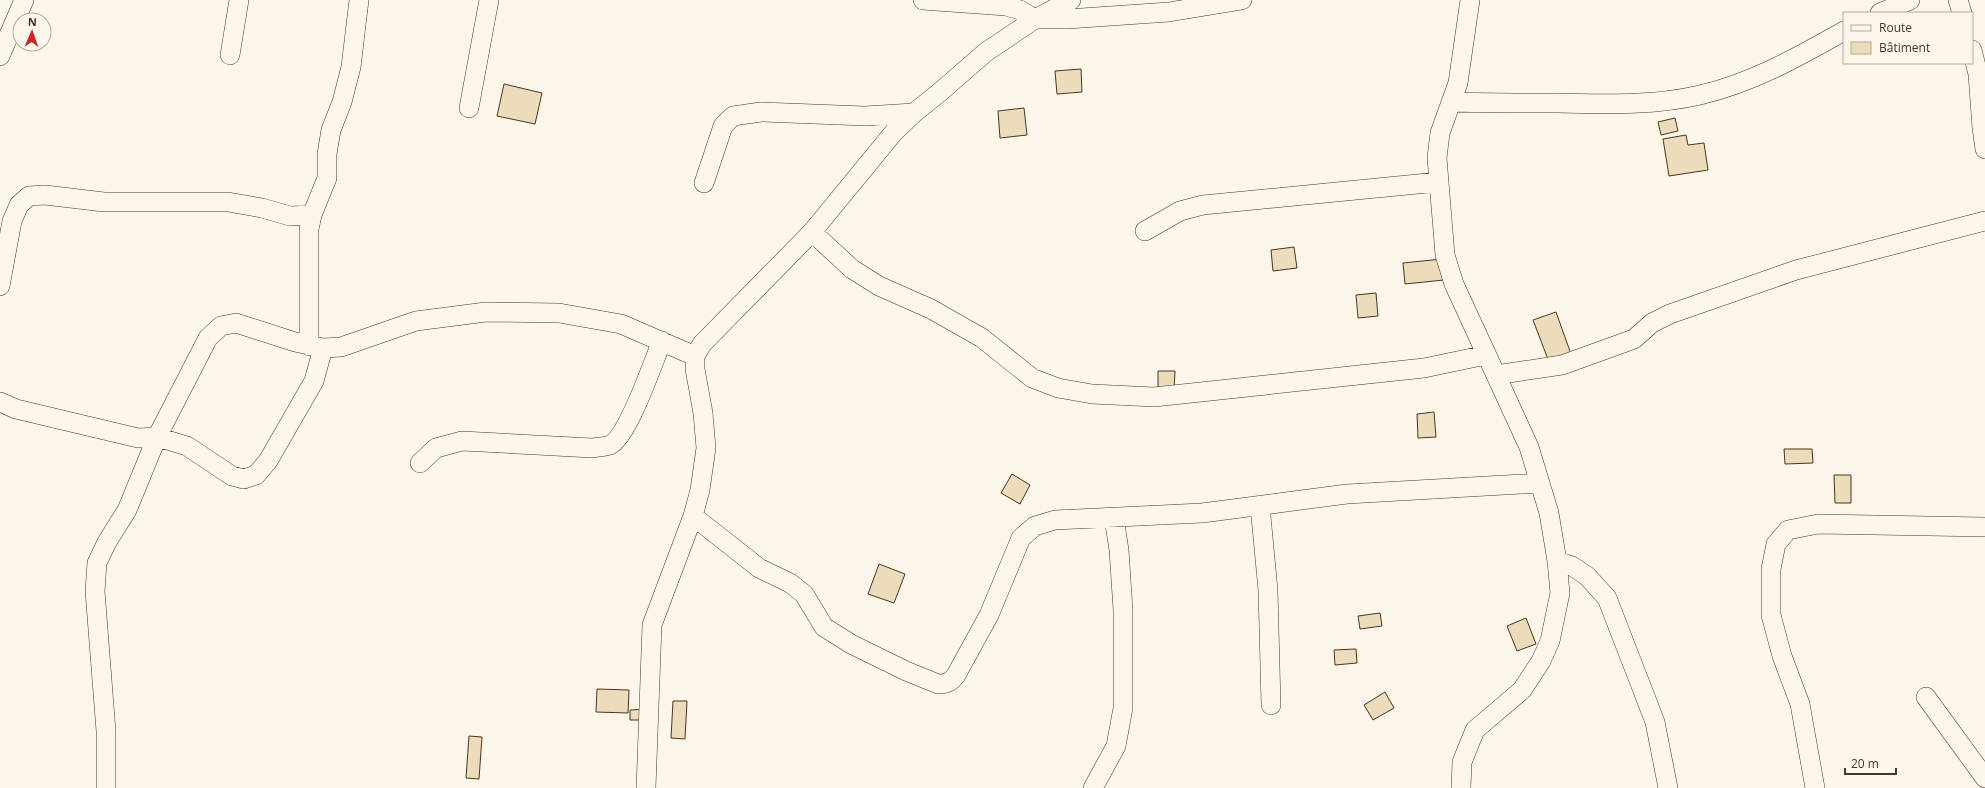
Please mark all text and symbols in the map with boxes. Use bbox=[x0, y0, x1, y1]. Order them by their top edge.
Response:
north arrow bbox=[12, 12, 52, 52]
legend bbox=[1843, 12, 1973, 64]
text: N bbox=[28, 14, 37, 29]
text: Route bbox=[1879, 19, 1912, 36]
text: Bâtiment bbox=[1879, 39, 1930, 56]
scale bar bbox=[1845, 750, 1896, 776]
text: 20 m bbox=[1851, 755, 1879, 772]

